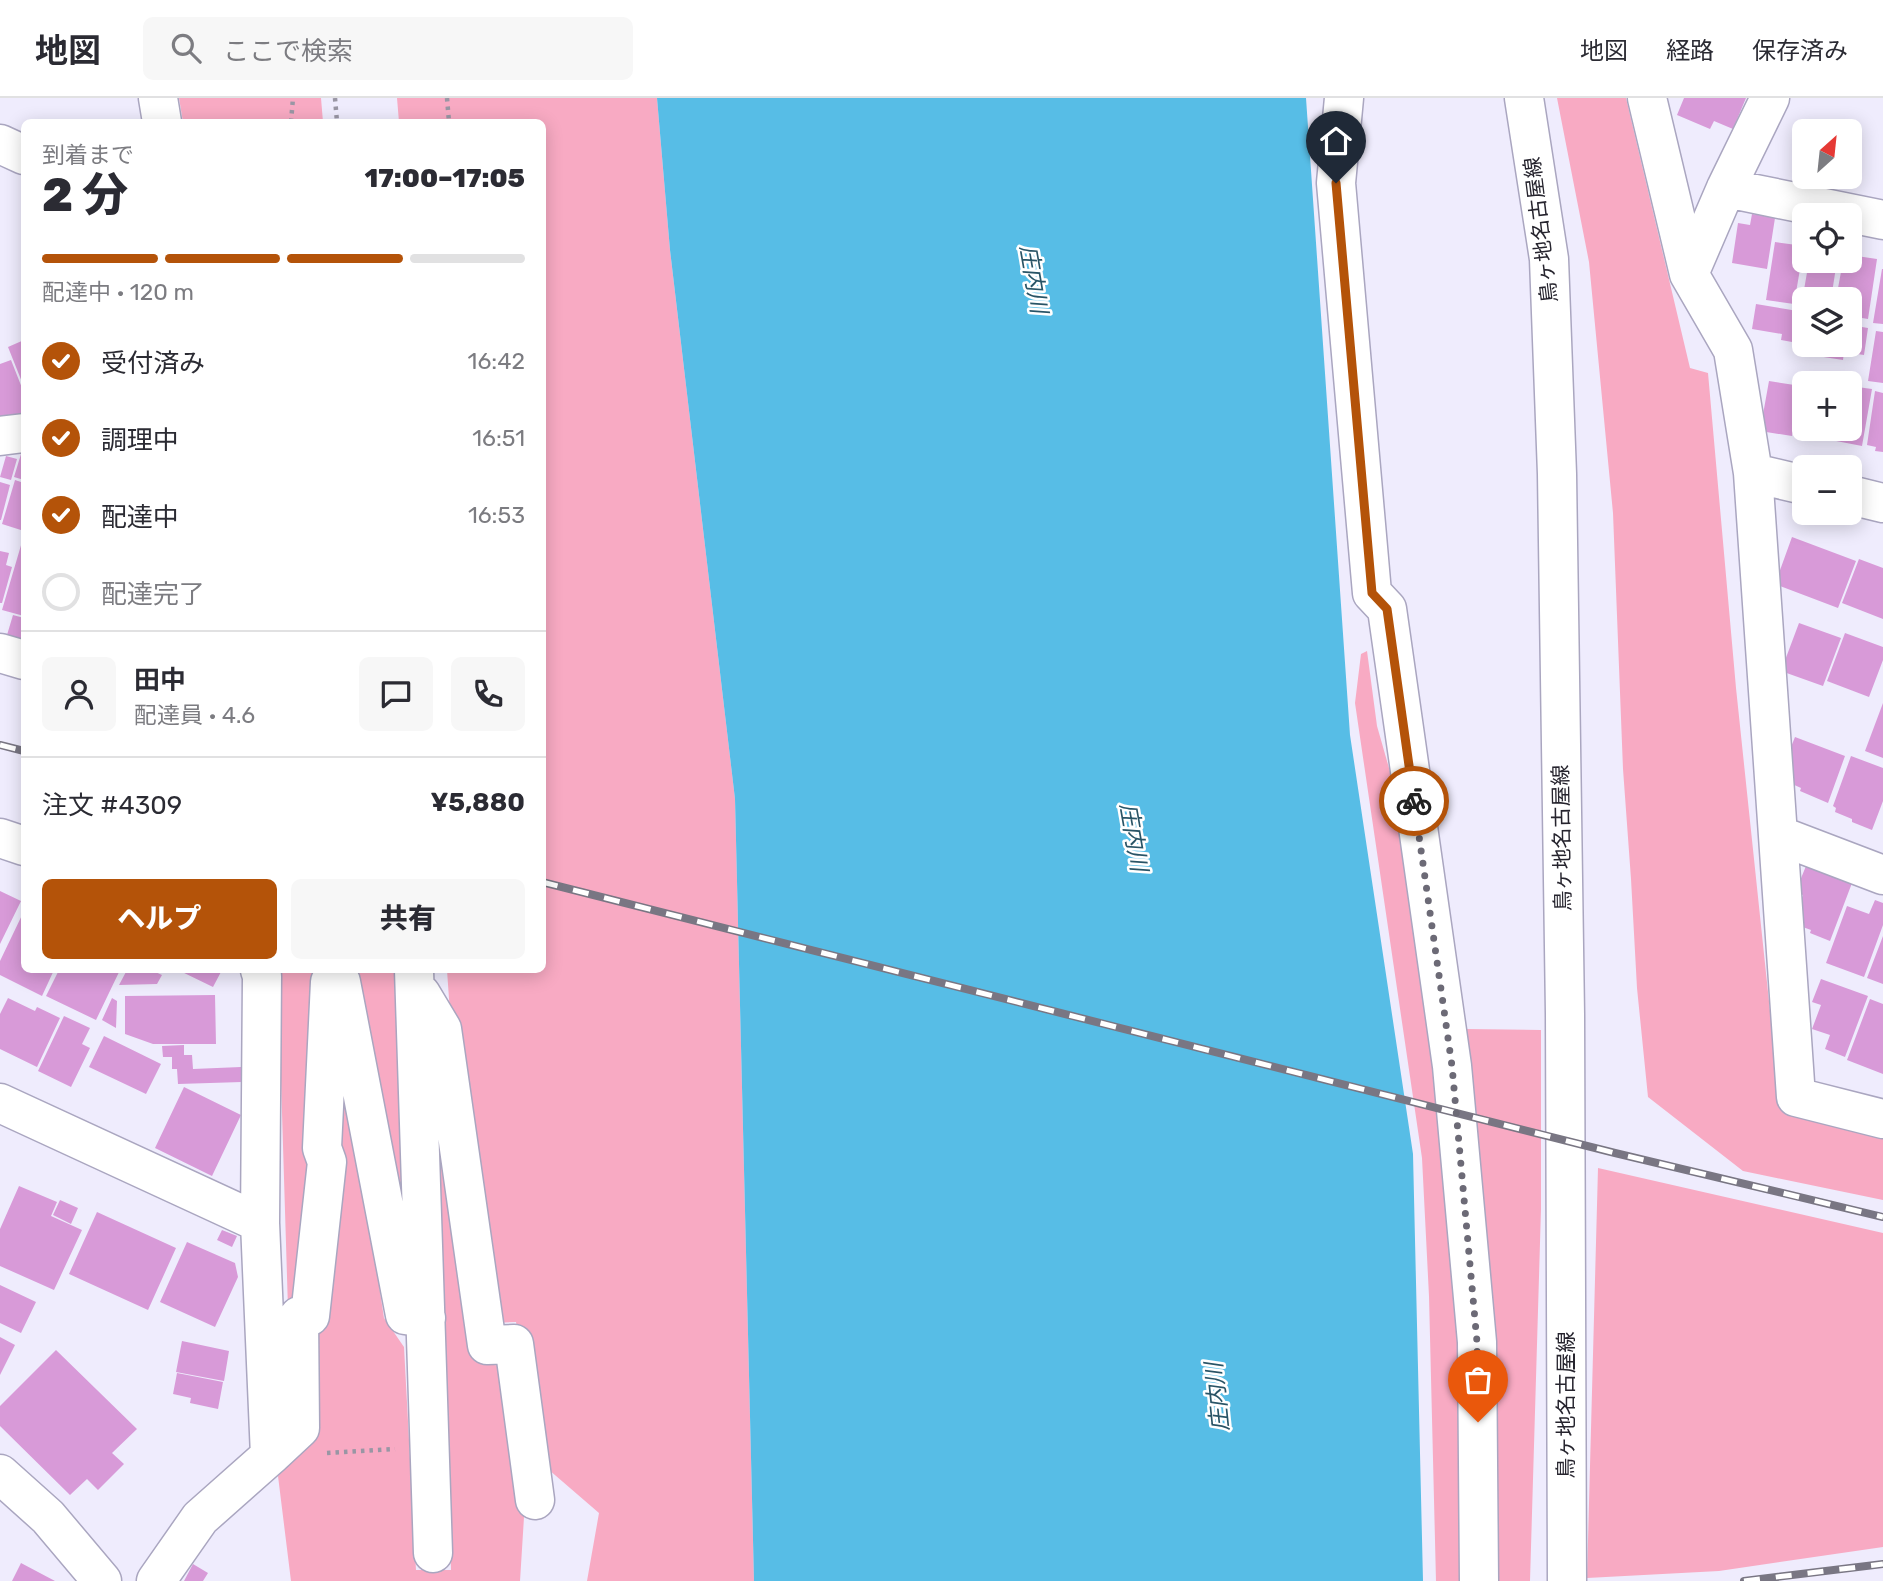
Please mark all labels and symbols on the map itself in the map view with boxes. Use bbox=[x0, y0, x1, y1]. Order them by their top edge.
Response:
pin bbox=[1306, 111, 1366, 183]
north arrow bbox=[1792, 119, 1862, 189]
street label: 鳥ヶ地名古屋線 bbox=[1519, 156, 1562, 305]
water label: 庄内川 bbox=[1014, 243, 1054, 318]
street label: 鳥ヶ地名古屋線 bbox=[1548, 764, 1575, 912]
courier bbox=[1379, 766, 1449, 836]
water label: 庄内川 bbox=[1114, 801, 1154, 876]
street label: 鳥ヶ地名古屋線 bbox=[1553, 1332, 1578, 1479]
pin bbox=[1448, 1350, 1508, 1422]
water label: 庄内川 bbox=[1199, 1358, 1235, 1433]

